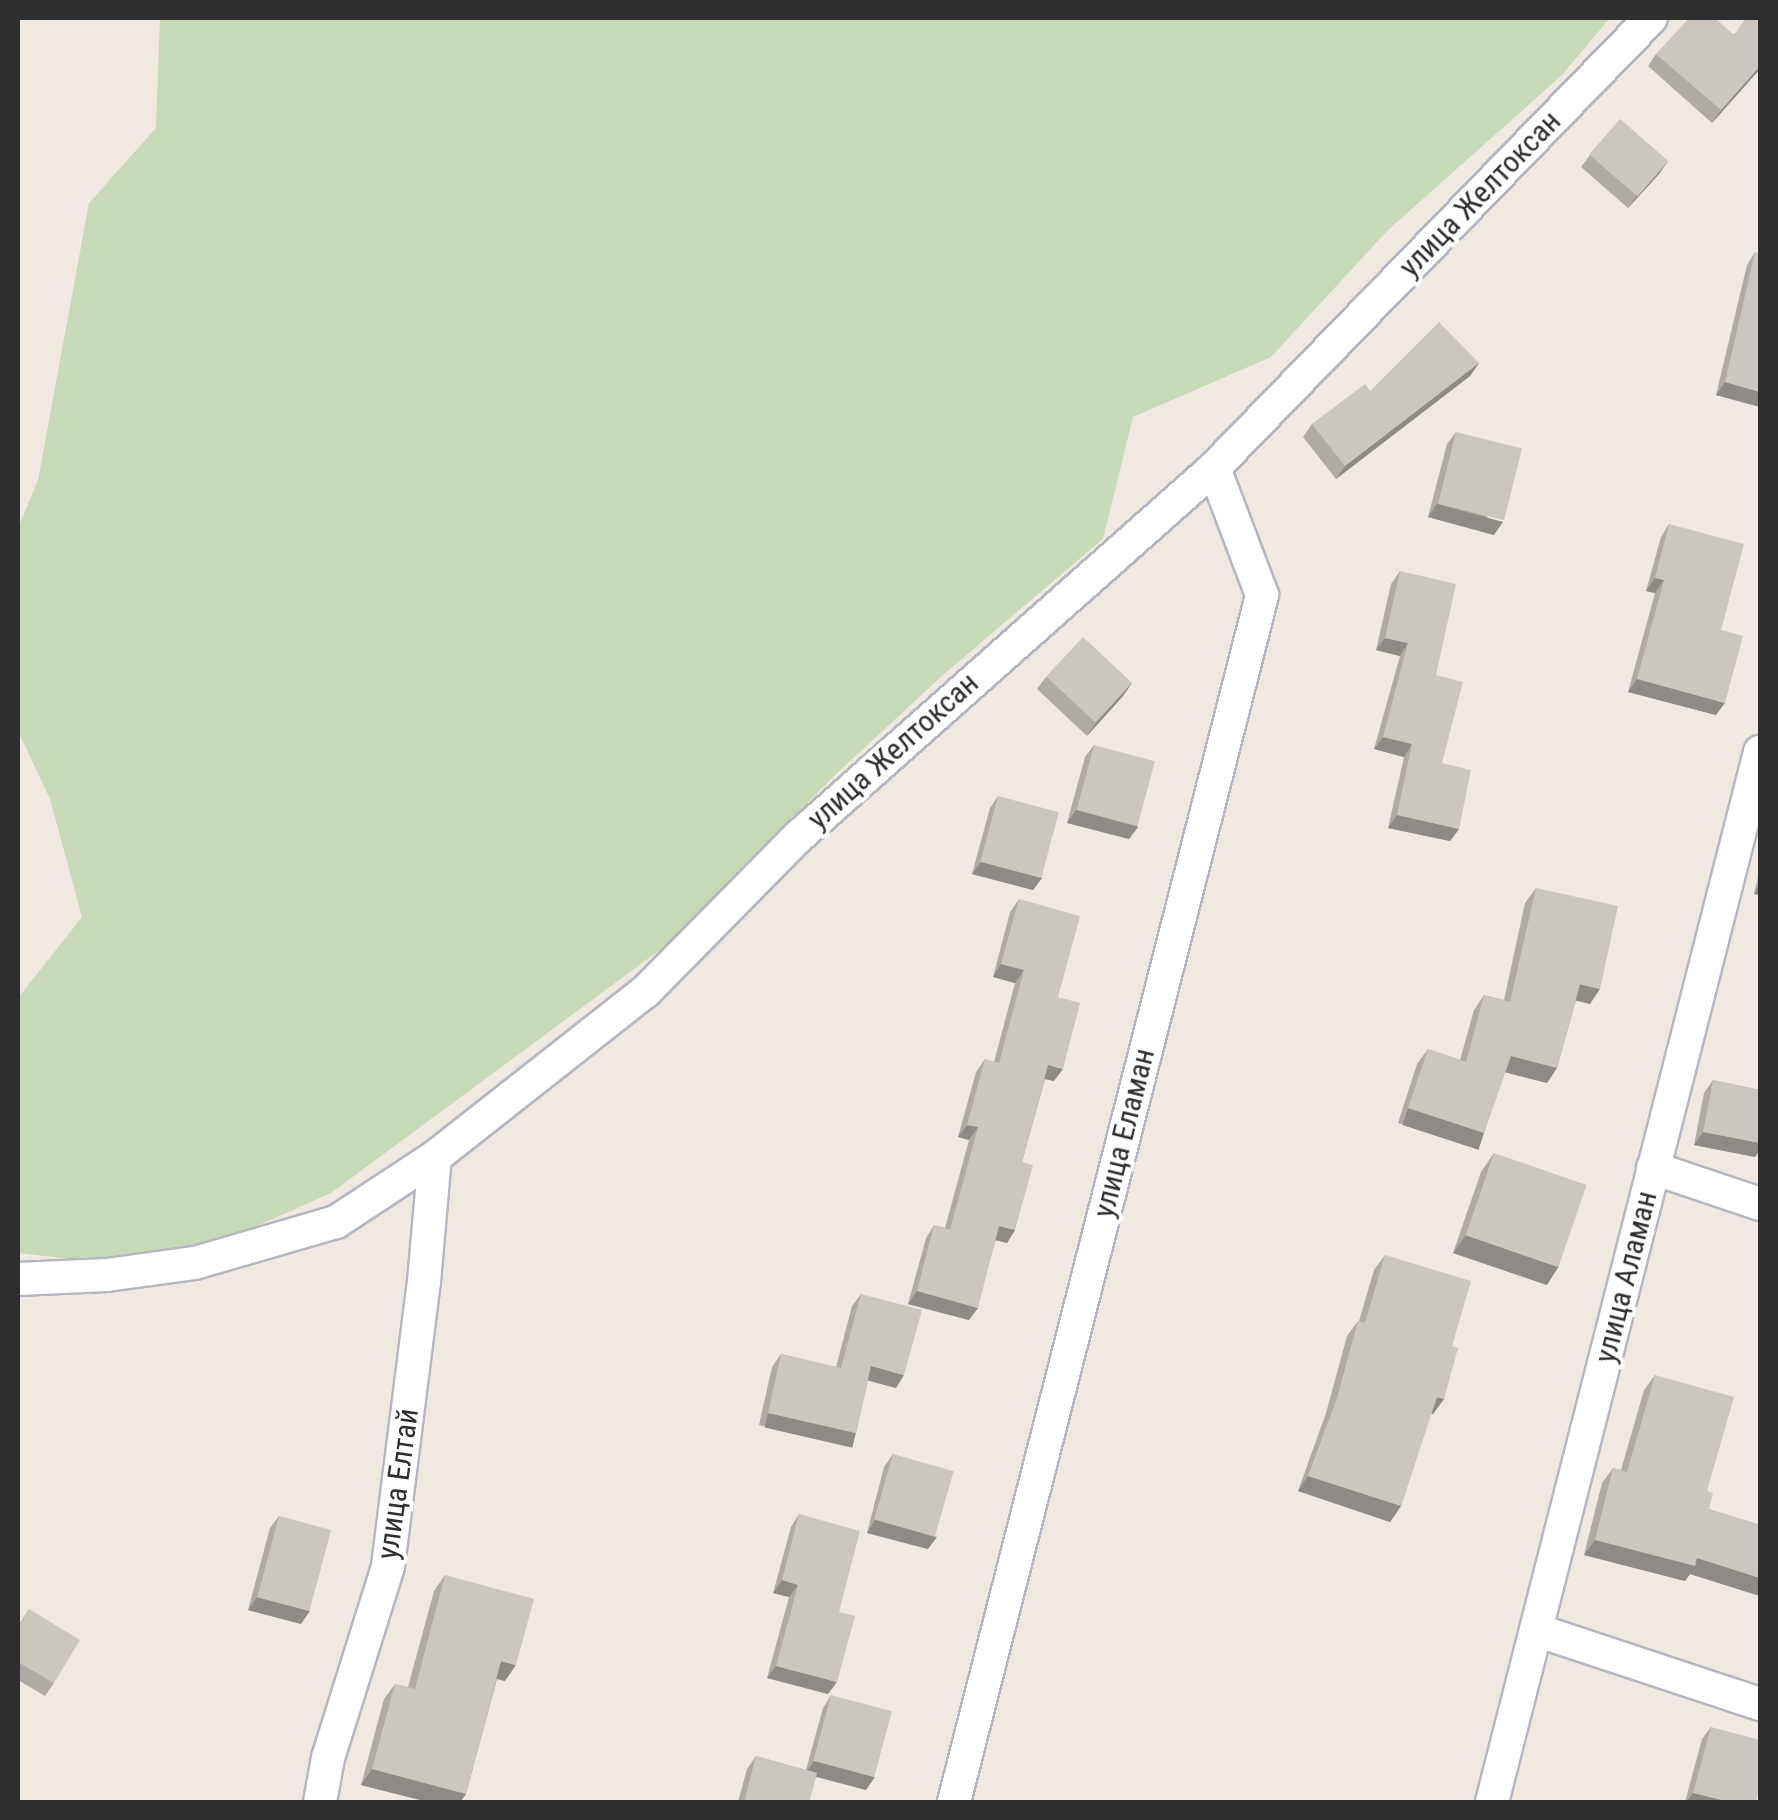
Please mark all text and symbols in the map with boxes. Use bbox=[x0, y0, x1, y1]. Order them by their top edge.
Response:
street label: улица Желтоксан bbox=[1392, 103, 1568, 285]
street label: улица Желтоксан bbox=[800, 665, 986, 837]
street label: улица Еламан bbox=[1086, 1045, 1162, 1221]
street label: улица Аламан bbox=[1587, 1187, 1665, 1367]
street label: улица Елтай bbox=[370, 1406, 426, 1562]

